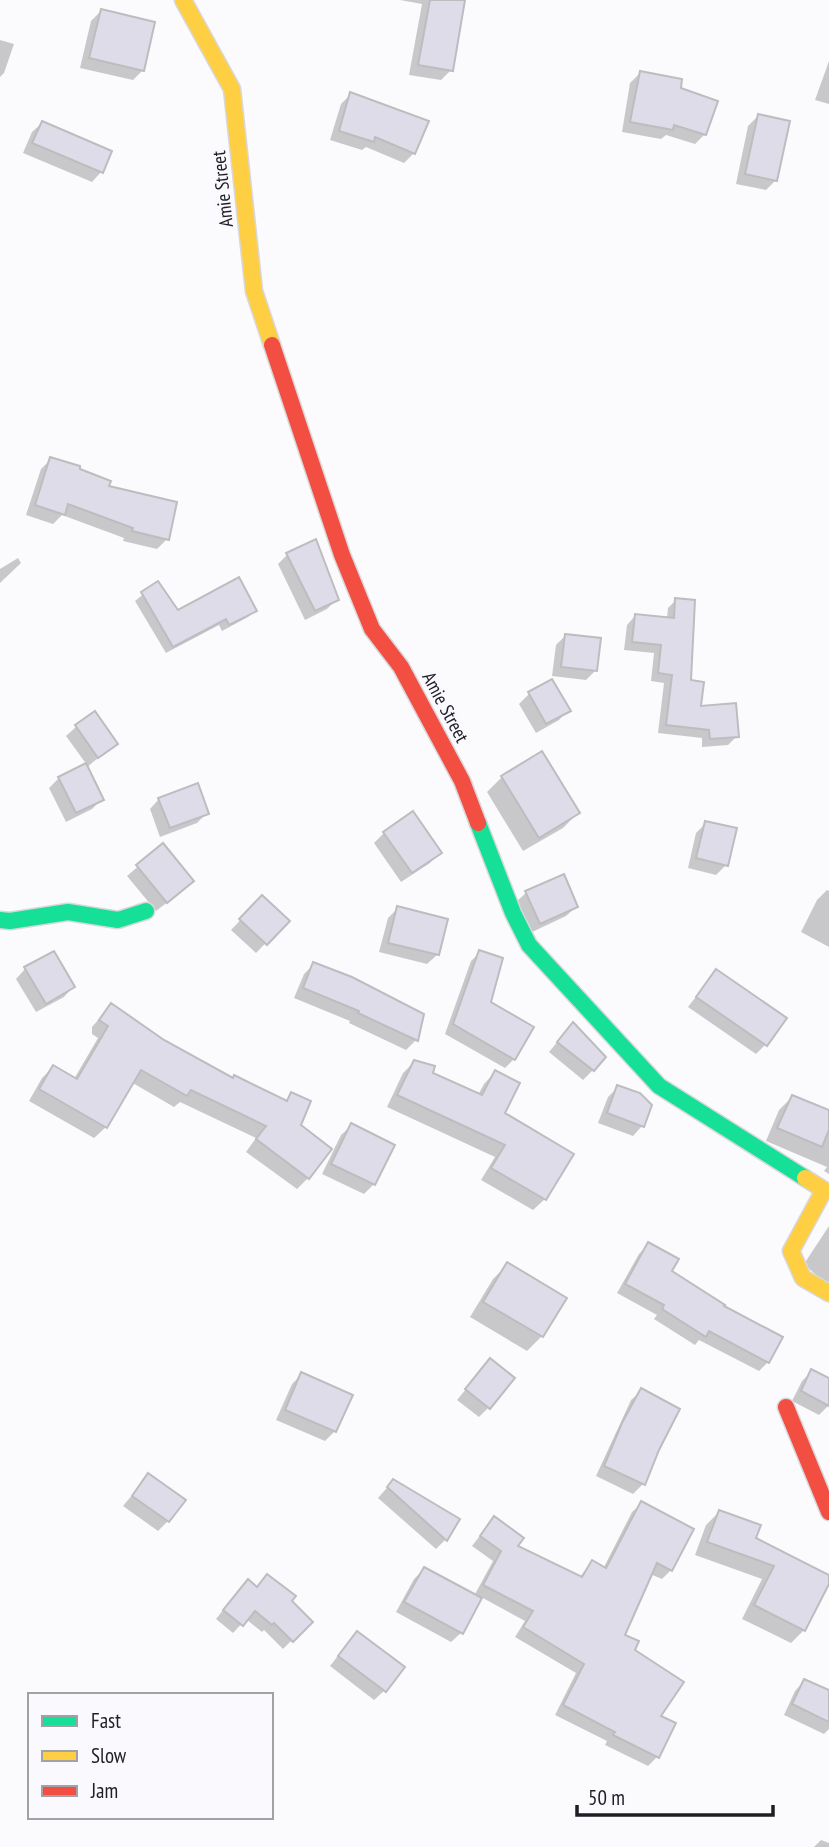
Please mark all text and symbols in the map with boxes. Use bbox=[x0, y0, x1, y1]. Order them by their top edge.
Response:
street label: Amie Street bbox=[206, 149, 238, 228]
street label: Amie Street bbox=[417, 668, 475, 747]
legend bbox=[28, 1693, 273, 1819]
text: Fast bbox=[91, 1707, 121, 1734]
text: Slow bbox=[91, 1742, 127, 1769]
scale bar bbox=[577, 1773, 773, 1817]
text: Jam bbox=[90, 1777, 118, 1804]
text: 50 m bbox=[588, 1784, 625, 1811]

